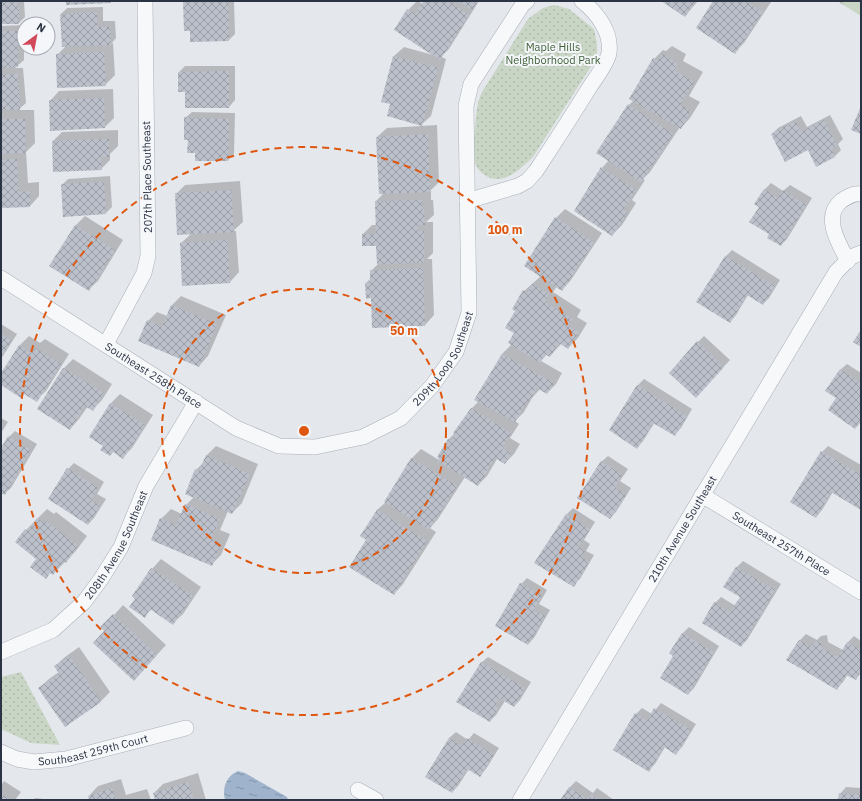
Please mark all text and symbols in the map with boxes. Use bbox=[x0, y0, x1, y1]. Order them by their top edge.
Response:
north arrow bbox=[16, 16, 56, 56]
text: N bbox=[34, 19, 48, 36]
park label: Maple Hills Neighborhood Park bbox=[505, 40, 601, 67]
street label: 207th Place Southeast bbox=[139, 121, 155, 233]
text: 100 m bbox=[487, 222, 523, 237]
street label: 209th Loop Southeast bbox=[409, 309, 476, 409]
text: 50 m bbox=[390, 323, 418, 338]
street label: Southeast 258th Place bbox=[102, 339, 205, 411]
centre of rings bbox=[297, 424, 311, 438]
street label: 210th Avenue Southeast bbox=[645, 473, 720, 585]
street label: 208th Avenue Southeast bbox=[81, 488, 150, 602]
street label: Southeast 257th Place bbox=[730, 508, 833, 579]
street label: Southeast 259th Court bbox=[37, 731, 150, 769]

